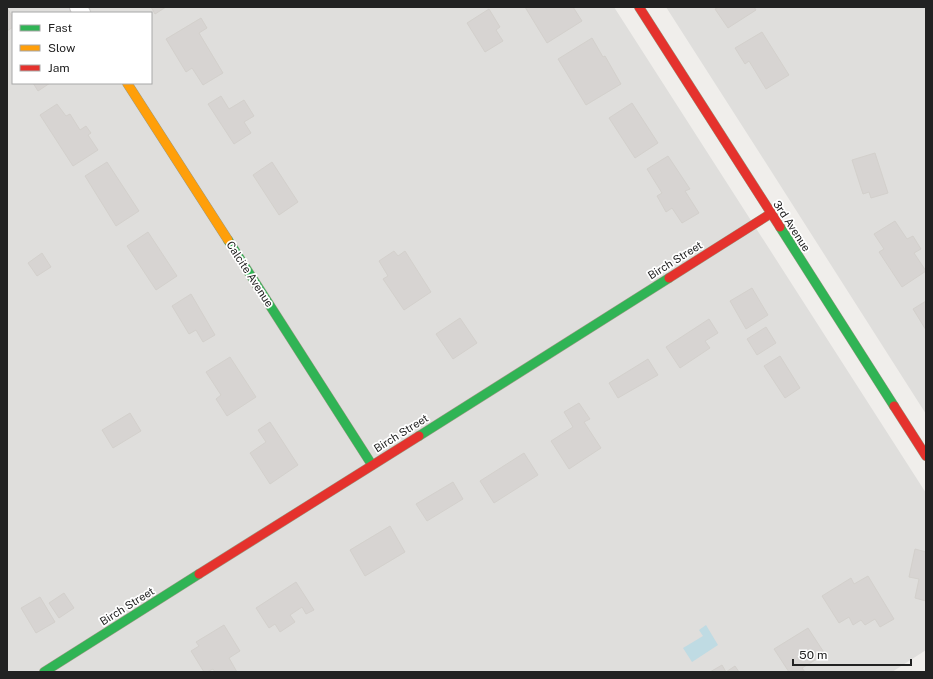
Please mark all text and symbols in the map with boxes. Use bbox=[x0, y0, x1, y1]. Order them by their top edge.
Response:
legend bbox=[12, 12, 152, 84]
text: Fast bbox=[48, 21, 73, 35]
text: Slow bbox=[48, 41, 76, 55]
text: Jam bbox=[48, 61, 70, 75]
street label: 3rd Avenue bbox=[771, 198, 813, 254]
street label: Calcite Avenue bbox=[224, 239, 276, 309]
street label: Birch Street bbox=[646, 239, 704, 281]
street label: Birch Street bbox=[372, 412, 430, 454]
street label: Birch Street bbox=[98, 585, 156, 627]
scale bar bbox=[793, 641, 911, 667]
text: 50 m bbox=[799, 648, 827, 662]

